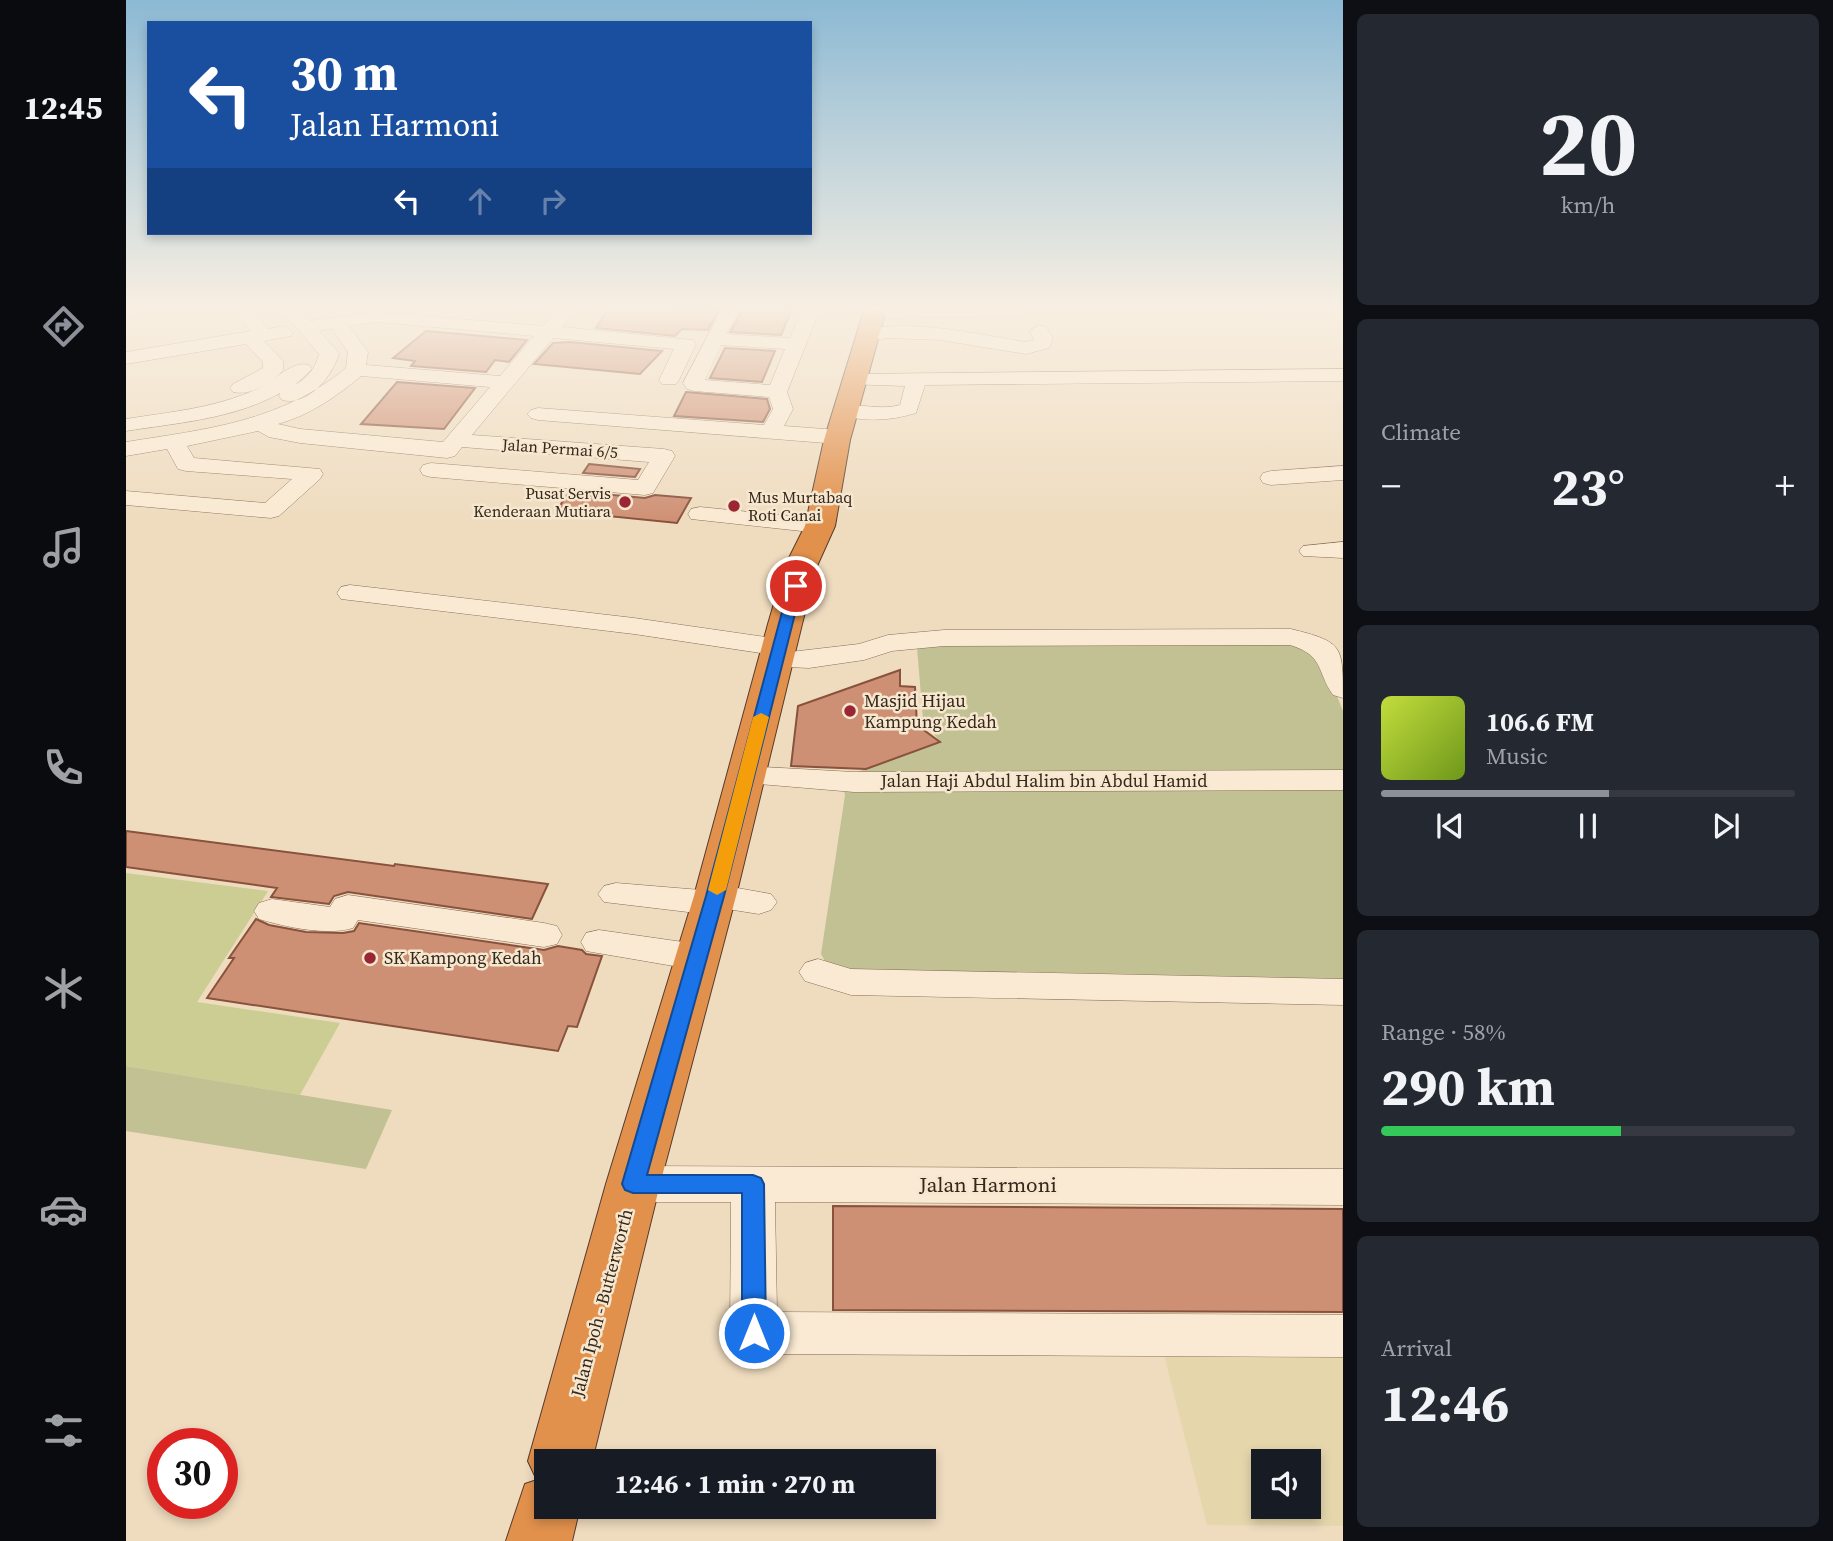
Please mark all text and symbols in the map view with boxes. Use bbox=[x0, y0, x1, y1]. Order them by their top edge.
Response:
text: 30 m bbox=[290, 39, 398, 106]
icon: left bbox=[175, 49, 266, 140]
text: 20 bbox=[1539, 81, 1637, 205]
text: 12:45 bbox=[24, 86, 102, 130]
text: Jalan Harmoni bbox=[290, 103, 499, 147]
icon: left bbox=[388, 182, 426, 220]
icon: ahead bbox=[461, 182, 499, 220]
icon: right bbox=[534, 182, 572, 220]
text: km/h bbox=[1561, 189, 1615, 221]
icon: directions bbox=[39, 302, 88, 351]
text: Climate bbox=[1381, 416, 1461, 448]
street label: Jalan Permai 6/5 bbox=[500, 433, 619, 463]
text: 23° bbox=[1551, 451, 1625, 522]
text: − bbox=[1381, 460, 1401, 512]
text: + bbox=[1775, 460, 1795, 512]
place label: Pusat Servis Kenderaan Mutiara bbox=[473, 482, 612, 522]
place label: Mus Murtabaq Roti Canai bbox=[748, 486, 852, 526]
marker: Pusat Servis Kenderaan Mutiara bbox=[617, 494, 633, 510]
marker: Mus Murtabaq Roti Canai bbox=[726, 498, 742, 514]
icon: music bbox=[39, 523, 88, 572]
pin bbox=[766, 556, 826, 616]
icon: arrive bbox=[777, 567, 815, 605]
place label: Masjid Hijau Kampung Kedah bbox=[864, 688, 997, 734]
marker: Masjid Hijau Kampung Kedah bbox=[842, 703, 858, 719]
text: 106.6 FM bbox=[1486, 704, 1594, 740]
text: Music bbox=[1486, 740, 1548, 772]
icon: phone bbox=[39, 743, 88, 792]
street label: Jalan Haji Abdul Halim bin Abdul Hamid bbox=[880, 768, 1207, 793]
icon: previous bbox=[1431, 807, 1469, 845]
icon: pause bbox=[1569, 807, 1607, 845]
icon: next bbox=[1707, 807, 1745, 845]
place label: SK Kampong Kedah bbox=[384, 945, 542, 970]
marker: SK Kampong Kedah bbox=[362, 950, 378, 966]
icon: climate bbox=[39, 964, 88, 1013]
text: Range · 58% bbox=[1381, 1016, 1506, 1048]
text: 290 km bbox=[1381, 1051, 1555, 1122]
street label: Jalan Harmoni bbox=[918, 1170, 1057, 1199]
icon: car bbox=[39, 1185, 88, 1234]
street label: Jalan Ipoh - Butterworth bbox=[564, 1206, 639, 1401]
position arrow bbox=[717, 1296, 791, 1370]
text: Arrival bbox=[1381, 1332, 1452, 1364]
text: 12:46 bbox=[1381, 1367, 1509, 1438]
icon: filters bbox=[39, 1406, 88, 1455]
speed limit sign: 30 bbox=[147, 1428, 238, 1519]
map controls bbox=[1251, 1449, 1321, 1519]
button: sound bbox=[1251, 1449, 1321, 1519]
text: 12:46 · 1 min · 270 m bbox=[615, 1466, 855, 1502]

